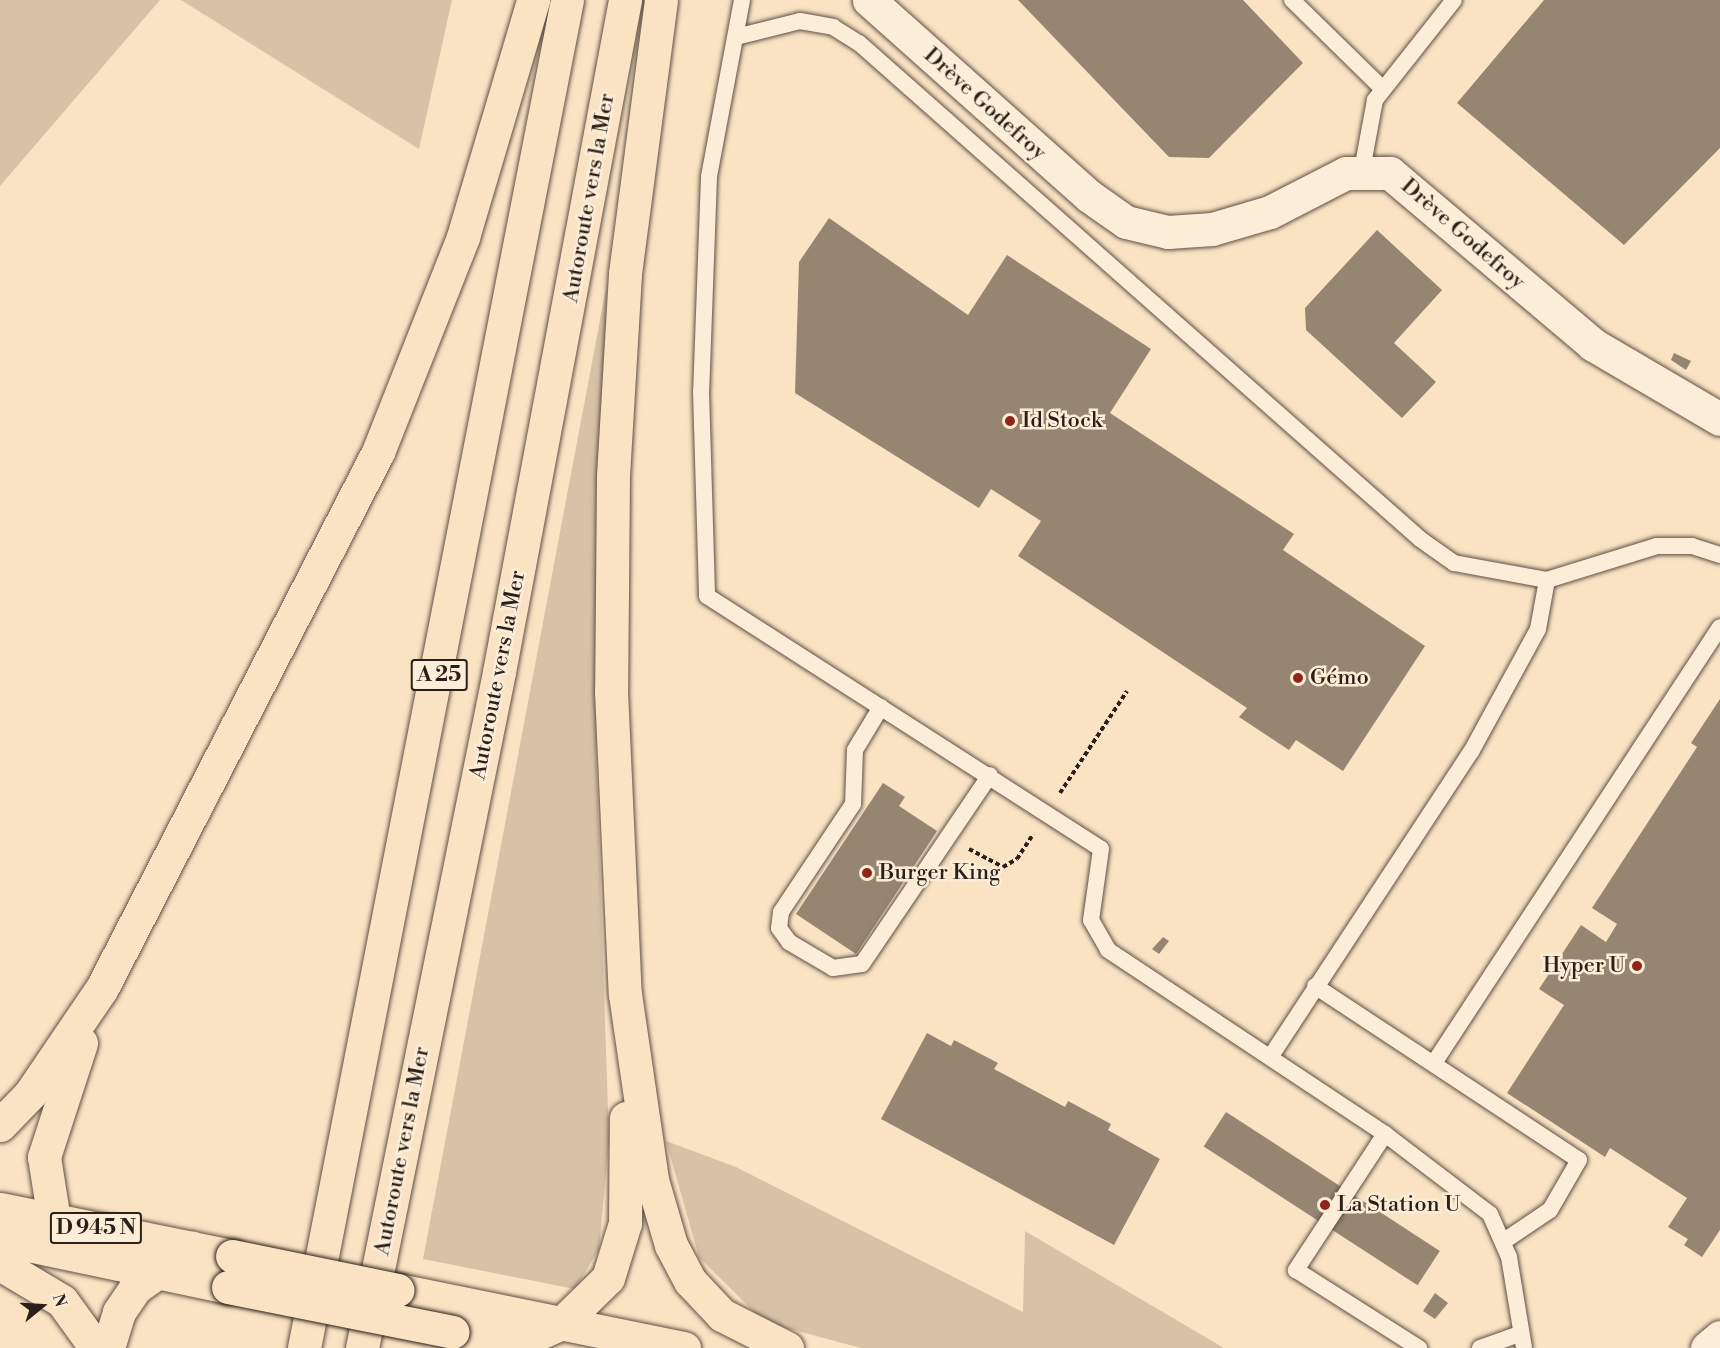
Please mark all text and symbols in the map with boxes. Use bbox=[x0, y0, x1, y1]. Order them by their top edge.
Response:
street label: Drève Godefroy bbox=[918, 42, 1052, 166]
street label: Autoroute vers la Mer bbox=[558, 91, 620, 305]
street label: Drève Godefroy bbox=[1396, 173, 1530, 295]
place label: Id Stock bbox=[1022, 408, 1102, 434]
marker: Id Stock bbox=[1003, 414, 1017, 428]
street label: Autoroute vers la Mer bbox=[465, 568, 531, 782]
road number: A 25 bbox=[410, 657, 468, 693]
place label: Gémo bbox=[1310, 665, 1369, 691]
marker: Gémo bbox=[1291, 671, 1305, 685]
place label: Burger King bbox=[879, 860, 1000, 886]
marker: Burger King bbox=[860, 866, 874, 880]
place label: Hyper U bbox=[1543, 953, 1625, 979]
marker: Hyper U bbox=[1630, 959, 1644, 973]
street label: Autoroute vers la Mer bbox=[369, 1044, 435, 1258]
place label: La Station U bbox=[1337, 1192, 1460, 1218]
marker: La Station U bbox=[1318, 1198, 1332, 1212]
road number: D 945 N bbox=[50, 1210, 142, 1246]
north arrow bbox=[12, 1276, 72, 1336]
text: N bbox=[48, 1291, 71, 1310]

